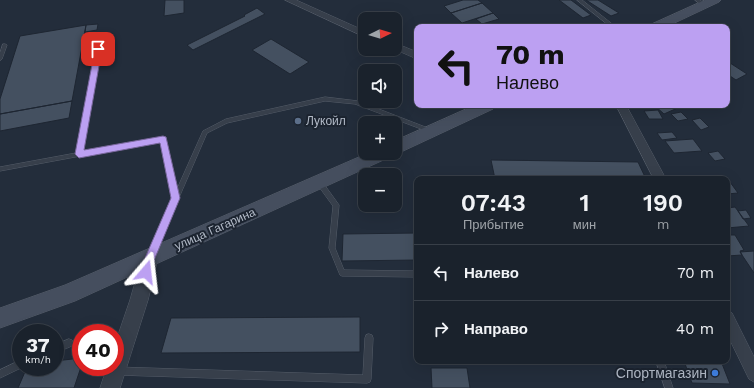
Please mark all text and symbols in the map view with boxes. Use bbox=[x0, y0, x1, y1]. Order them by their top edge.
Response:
north arrow bbox=[358, 12, 402, 56]
map controls bbox=[358, 12, 402, 212]
pin bbox=[81, 32, 115, 66]
icon: arrive bbox=[87, 38, 109, 60]
text: 70 m bbox=[496, 38, 565, 71]
icon: left bbox=[430, 40, 482, 92]
button: sound bbox=[358, 64, 402, 108]
text: Налево bbox=[496, 72, 559, 93]
place label: Лукойл bbox=[306, 114, 346, 128]
marker: Лукойл bbox=[293, 116, 303, 126]
button: + bbox=[358, 116, 402, 160]
button: − bbox=[358, 168, 402, 212]
text: 07:43 bbox=[461, 189, 526, 217]
text: 1 bbox=[580, 189, 590, 217]
text: 190 bbox=[643, 189, 683, 217]
street label: улица Гагарина bbox=[172, 205, 258, 253]
text: Прибытие bbox=[463, 217, 524, 232]
text: мин bbox=[573, 217, 596, 232]
text: m bbox=[657, 217, 669, 232]
position arrow bbox=[125, 251, 167, 293]
icon: left bbox=[430, 262, 452, 284]
text: Налево bbox=[464, 264, 519, 282]
text: 70 m bbox=[677, 264, 714, 282]
icon: right bbox=[430, 318, 452, 340]
text: Направо bbox=[464, 320, 528, 338]
text: 40 m bbox=[676, 320, 714, 338]
speed limit sign: 40 bbox=[72, 324, 124, 376]
text: 37 bbox=[26, 333, 50, 357]
text: km/h bbox=[25, 354, 51, 365]
place label: Спортмагазин bbox=[616, 365, 707, 381]
marker: Спортмагазин bbox=[710, 368, 720, 378]

